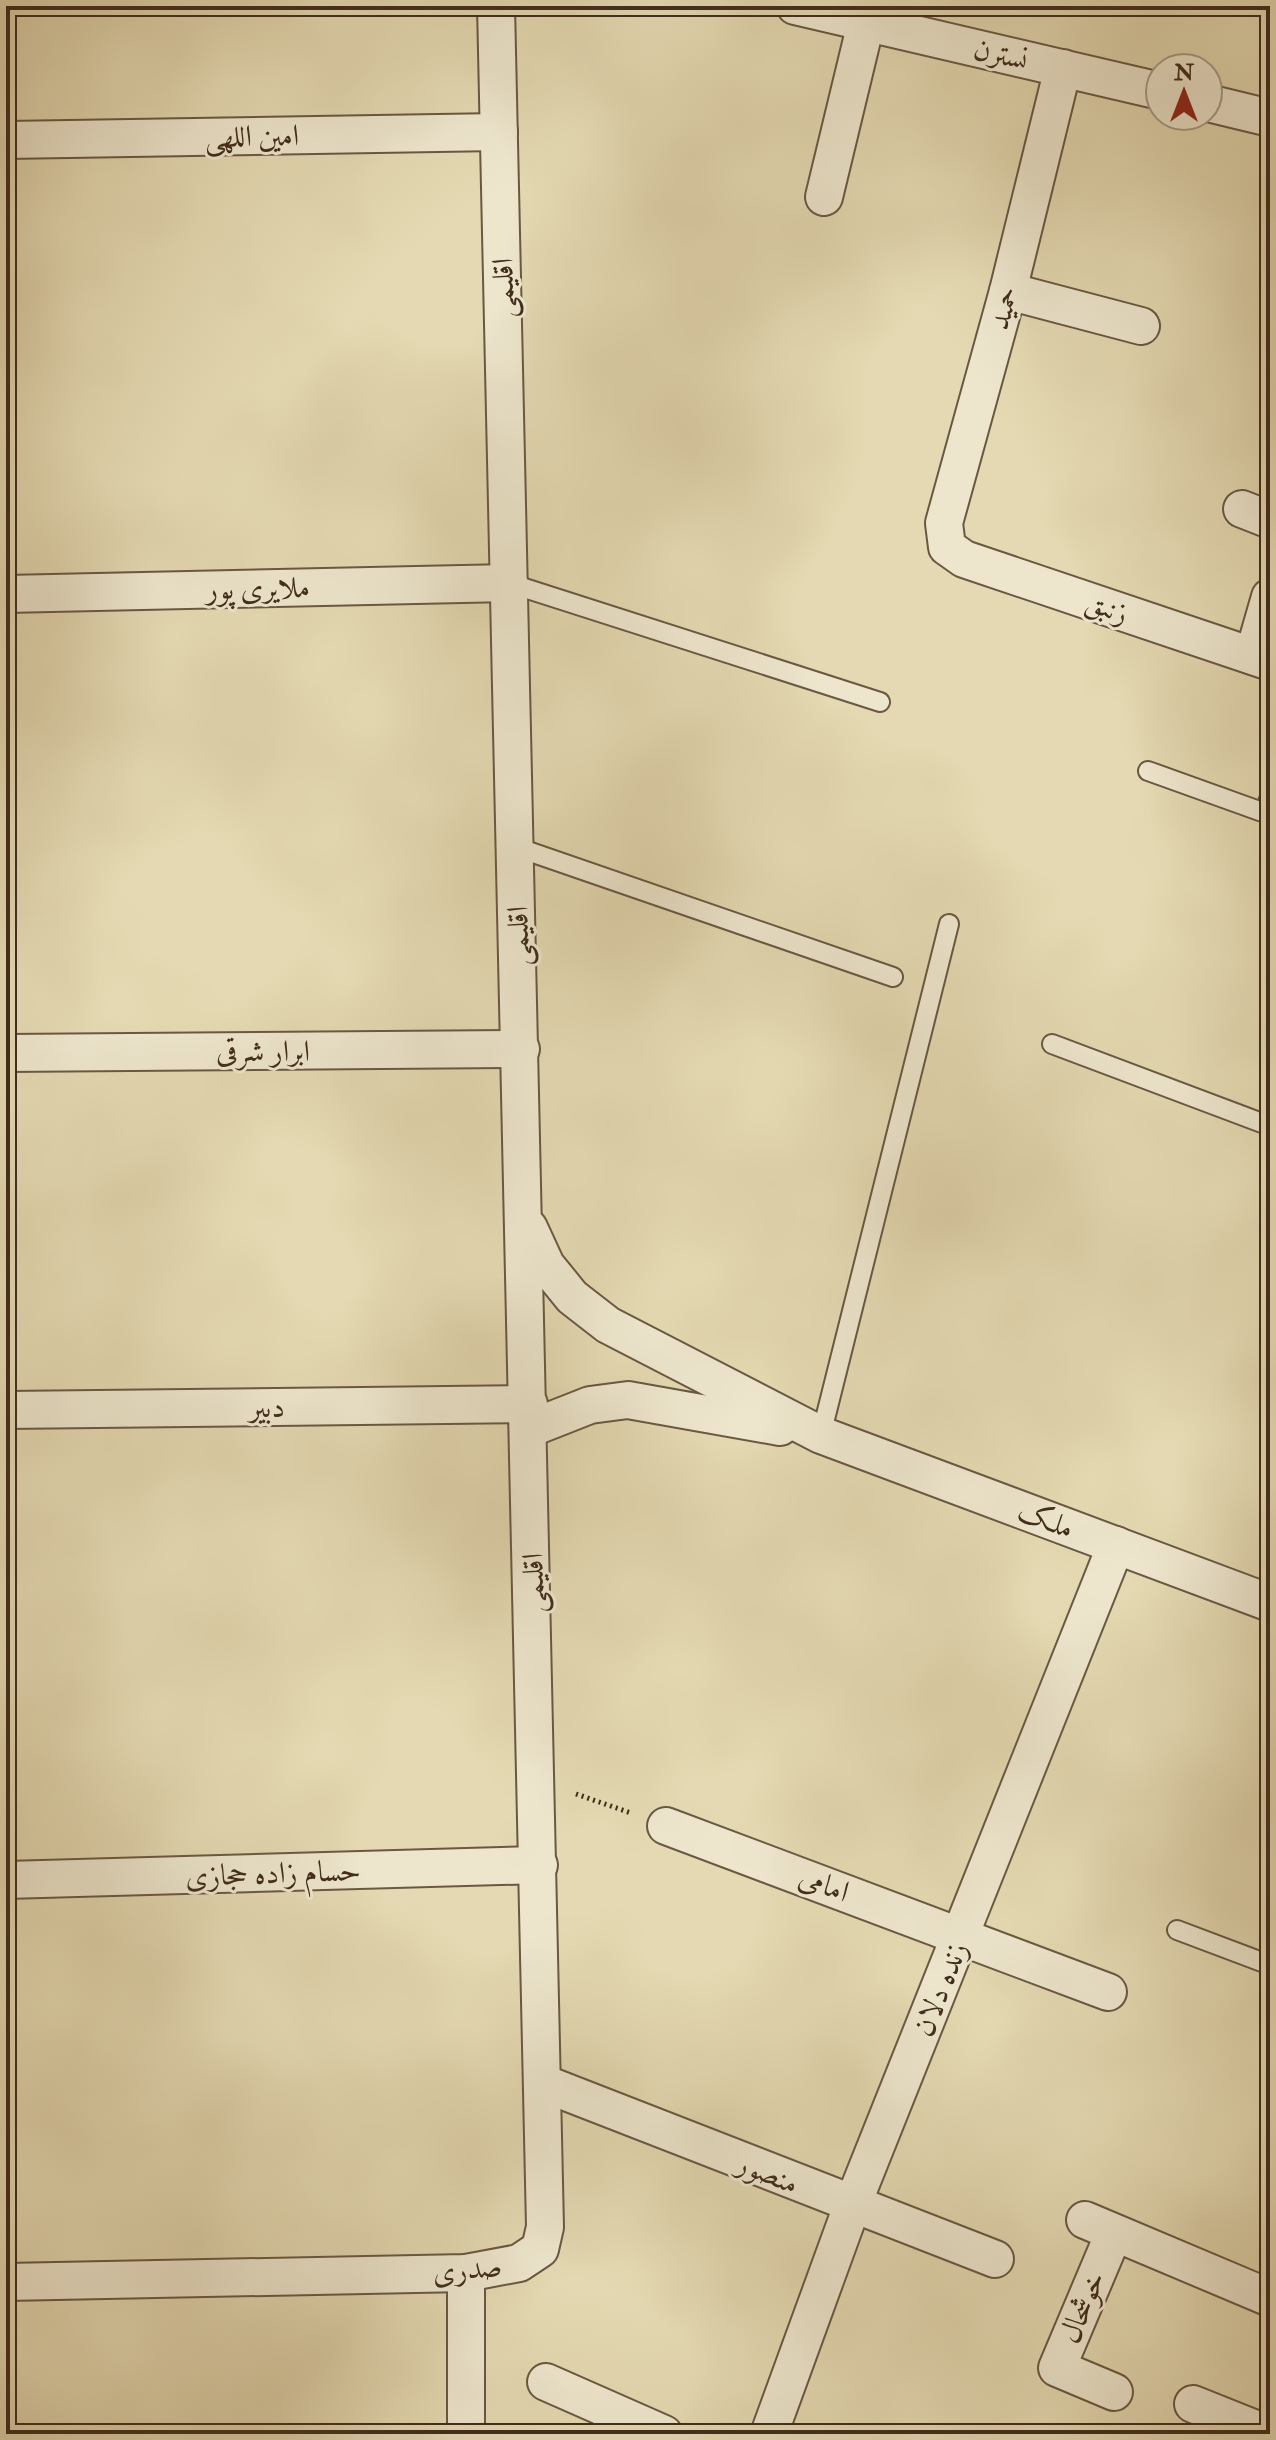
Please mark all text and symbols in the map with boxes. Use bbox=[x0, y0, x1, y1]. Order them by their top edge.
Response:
street label: نسترن bbox=[970, 30, 1032, 79]
north arrow bbox=[1144, 52, 1224, 132]
text: N bbox=[1173, 59, 1194, 87]
street label: امین اللهی bbox=[204, 117, 300, 157]
street label: اقلیمی bbox=[484, 258, 524, 318]
street label: حمید bbox=[980, 282, 1027, 334]
street label: ملایری پور bbox=[203, 569, 310, 610]
street label: زنبق bbox=[1080, 583, 1133, 632]
street label: اقلیمی bbox=[499, 906, 539, 966]
street label: ابرار شرقی bbox=[216, 1033, 310, 1071]
street label: دبیر bbox=[246, 1389, 285, 1426]
street label: ملک bbox=[1013, 1492, 1079, 1547]
street label: اقلیمی bbox=[514, 1553, 554, 1613]
street label: حسام زاده حجازی bbox=[185, 1852, 362, 1902]
street label: امامی bbox=[794, 1858, 854, 1911]
street label: زنده دلان bbox=[905, 1936, 976, 2042]
street label: منصور bbox=[729, 2143, 804, 2202]
street label: صدری bbox=[430, 2247, 504, 2292]
street label: خوشحال bbox=[1051, 2266, 1114, 2349]

